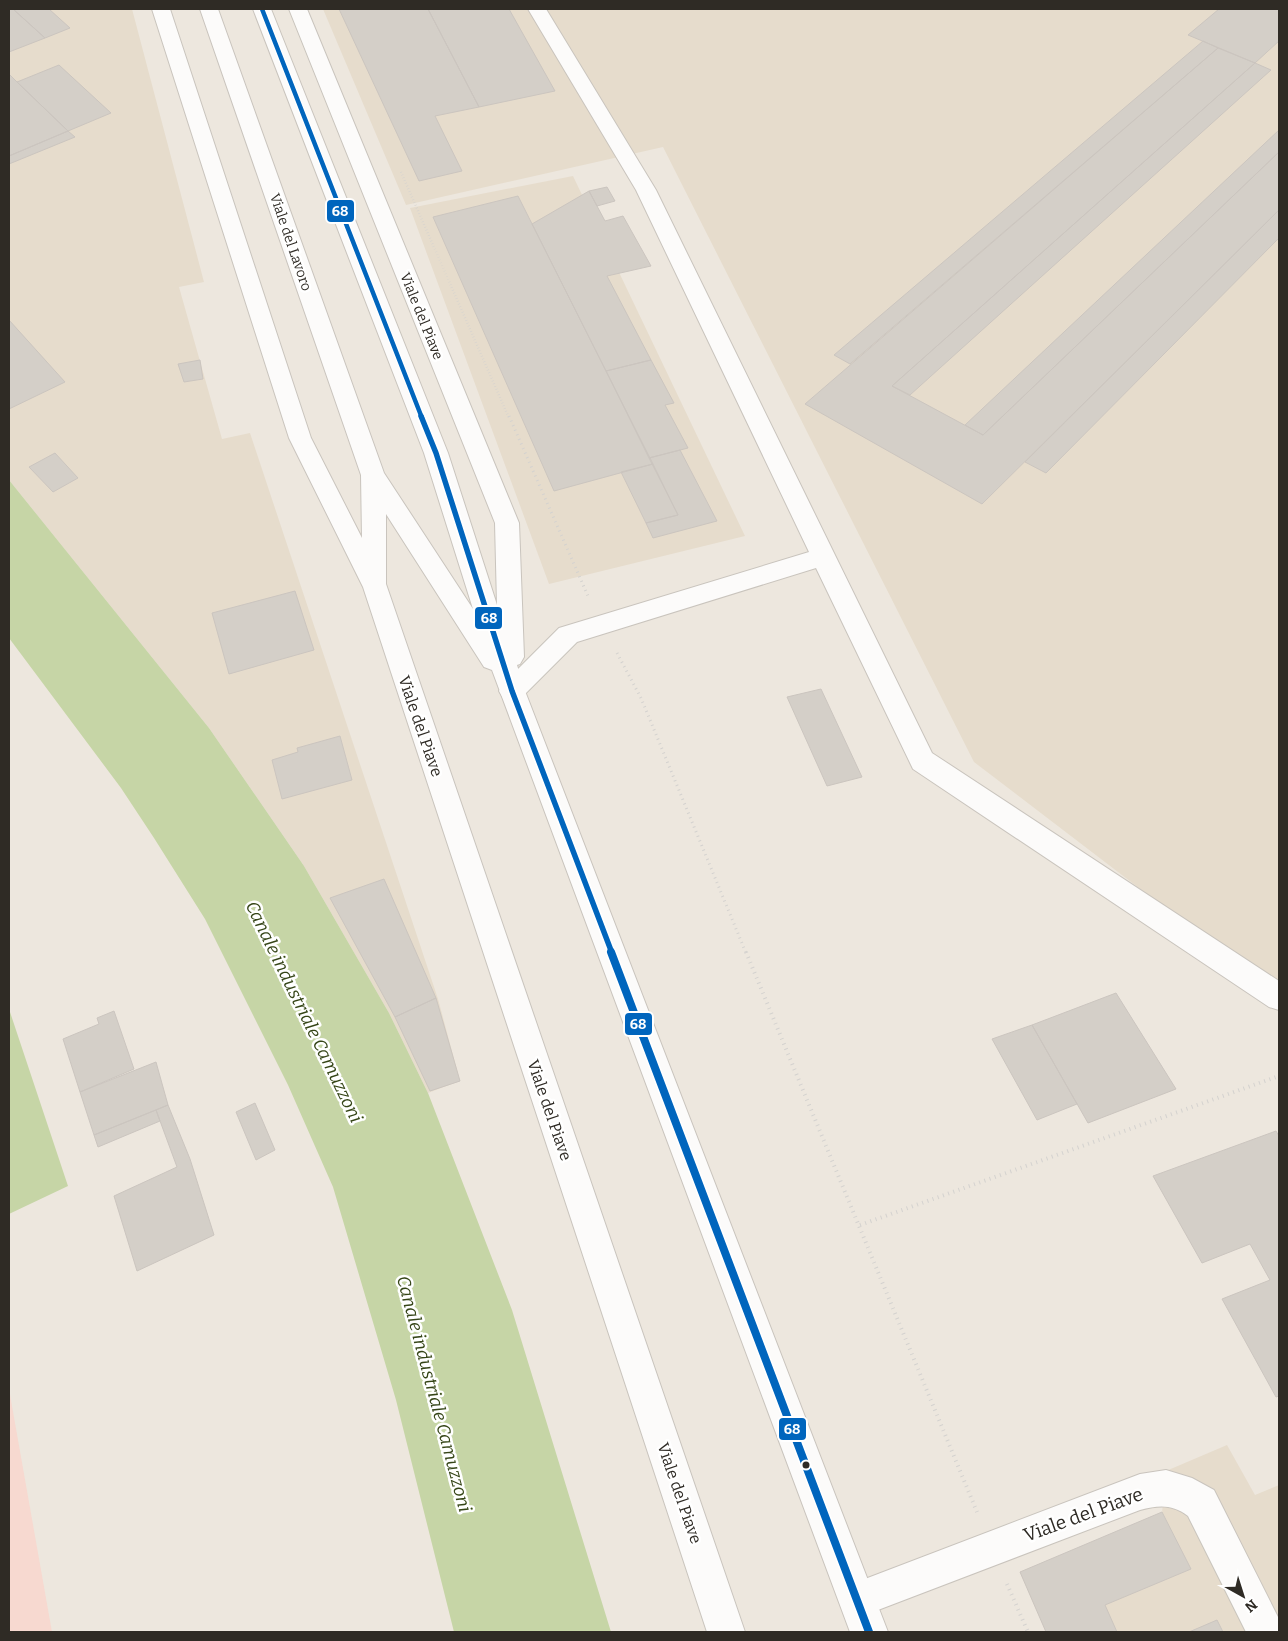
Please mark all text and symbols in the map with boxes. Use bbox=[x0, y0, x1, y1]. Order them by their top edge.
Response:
street label: Viale del Lavoro bbox=[266, 191, 315, 293]
line badge: 68 bbox=[326, 199, 355, 223]
text: 68 bbox=[332, 203, 348, 220]
street label: Viale del Piave bbox=[396, 270, 447, 362]
line badge: 68 bbox=[474, 606, 503, 630]
text: 68 bbox=[481, 610, 497, 627]
street label: Viale del Piave bbox=[394, 673, 447, 779]
water label: Canale industriale Camuzzoni bbox=[241, 898, 367, 1126]
line badge: 68 bbox=[624, 1012, 653, 1036]
text: 68 bbox=[630, 1016, 646, 1033]
street label: Viale del Piave bbox=[523, 1057, 576, 1163]
water label: Canale industriale Camuzzoni bbox=[392, 1273, 476, 1515]
line badge: 68 bbox=[778, 1417, 807, 1441]
text: 68 bbox=[784, 1421, 800, 1438]
street label: Viale del Piave bbox=[653, 1440, 706, 1546]
unlabelled marker bbox=[801, 1460, 811, 1470]
street label: Viale del Piave bbox=[1020, 1482, 1146, 1547]
north arrow bbox=[1218, 1571, 1268, 1621]
text: N bbox=[1241, 1596, 1260, 1616]

